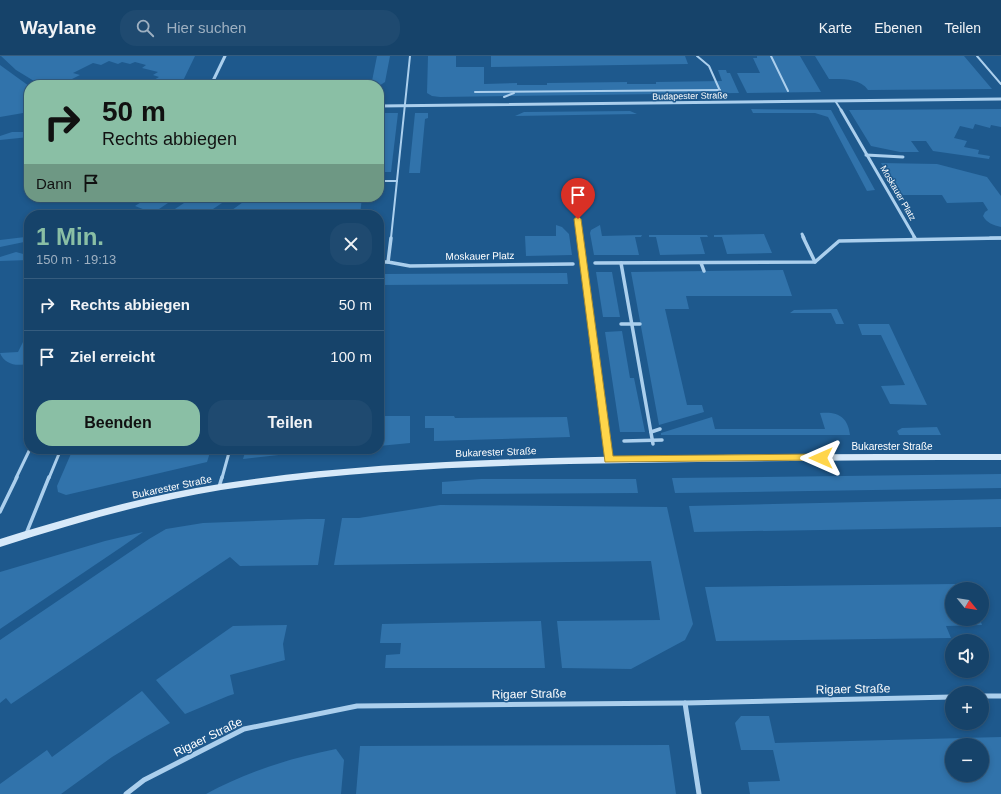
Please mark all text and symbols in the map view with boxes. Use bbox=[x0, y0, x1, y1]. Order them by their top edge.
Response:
search box bbox=[120, 10, 400, 46]
text: Waylane bbox=[20, 17, 96, 38]
icon: search bbox=[134, 17, 156, 39]
text: Hier suchen bbox=[166, 19, 246, 36]
text: Karte bbox=[819, 20, 852, 36]
text: Ebenen bbox=[874, 20, 922, 36]
text: Teilen bbox=[944, 20, 981, 36]
street label: Budapester Straße bbox=[652, 90, 728, 102]
icon: right bbox=[36, 96, 88, 148]
text: 50 m bbox=[102, 96, 166, 127]
text: Rechts abbiegen bbox=[102, 129, 237, 149]
street label: Moskauer Platz bbox=[878, 164, 918, 223]
icon: arrive bbox=[80, 172, 102, 194]
text: Dann bbox=[36, 175, 72, 192]
pin bbox=[561, 178, 595, 219]
icon: arrive bbox=[567, 184, 589, 206]
text: 1 Min. bbox=[36, 223, 104, 250]
button: close bbox=[330, 223, 372, 265]
street label: Moskauer Platz bbox=[445, 250, 515, 262]
text: 150 m · 19:13 bbox=[36, 252, 116, 267]
icon: right bbox=[36, 294, 58, 316]
text: Rechts abbiegen bbox=[70, 296, 190, 313]
text: 50 m bbox=[339, 296, 372, 313]
icon: arrive bbox=[36, 346, 58, 368]
text: Ziel erreicht bbox=[70, 348, 155, 365]
text: 100 m bbox=[330, 348, 372, 365]
button: Beenden bbox=[36, 400, 200, 446]
button: Teilen bbox=[208, 400, 372, 446]
position arrow bbox=[800, 437, 842, 479]
street label: Bukarester Straße bbox=[851, 441, 933, 452]
street label: Bukarester Straße bbox=[455, 445, 537, 459]
street label: Bukarester Straße bbox=[131, 473, 213, 501]
north arrow bbox=[945, 582, 989, 626]
map controls bbox=[945, 582, 989, 782]
button: sound bbox=[945, 634, 989, 678]
street label: Rigaer Straße bbox=[816, 681, 891, 697]
street label: Rigaer Straße bbox=[492, 686, 567, 702]
button: + bbox=[945, 686, 989, 730]
street label: Rigaer Straße bbox=[171, 714, 245, 760]
button: − bbox=[945, 738, 989, 782]

